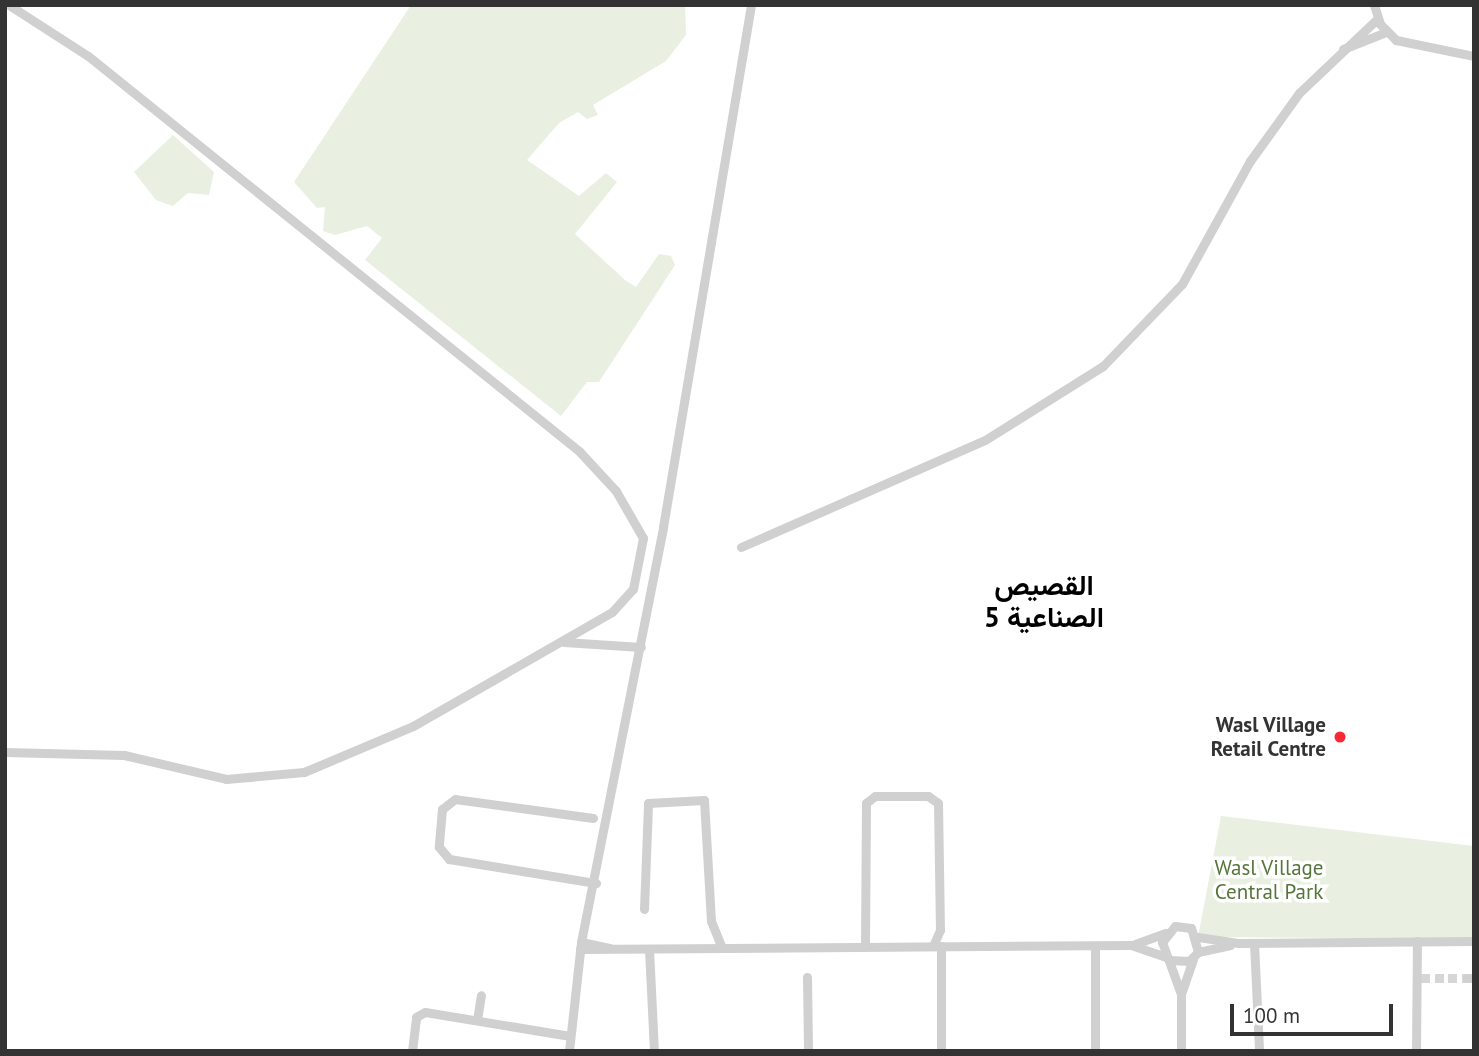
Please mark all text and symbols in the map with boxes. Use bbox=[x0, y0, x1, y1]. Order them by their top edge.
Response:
district label: القصيص الصناعية 5 bbox=[984, 568, 1104, 634]
place label: Wasl Village Retail Centre bbox=[1210, 712, 1326, 762]
marker: Wasl Village Retail Centre bbox=[1332, 729, 1348, 745]
park label: Wasl Village Central Park bbox=[1214, 855, 1324, 905]
scale bar bbox=[1234, 990, 1397, 1034]
text: 100 m bbox=[1243, 1002, 1300, 1029]

